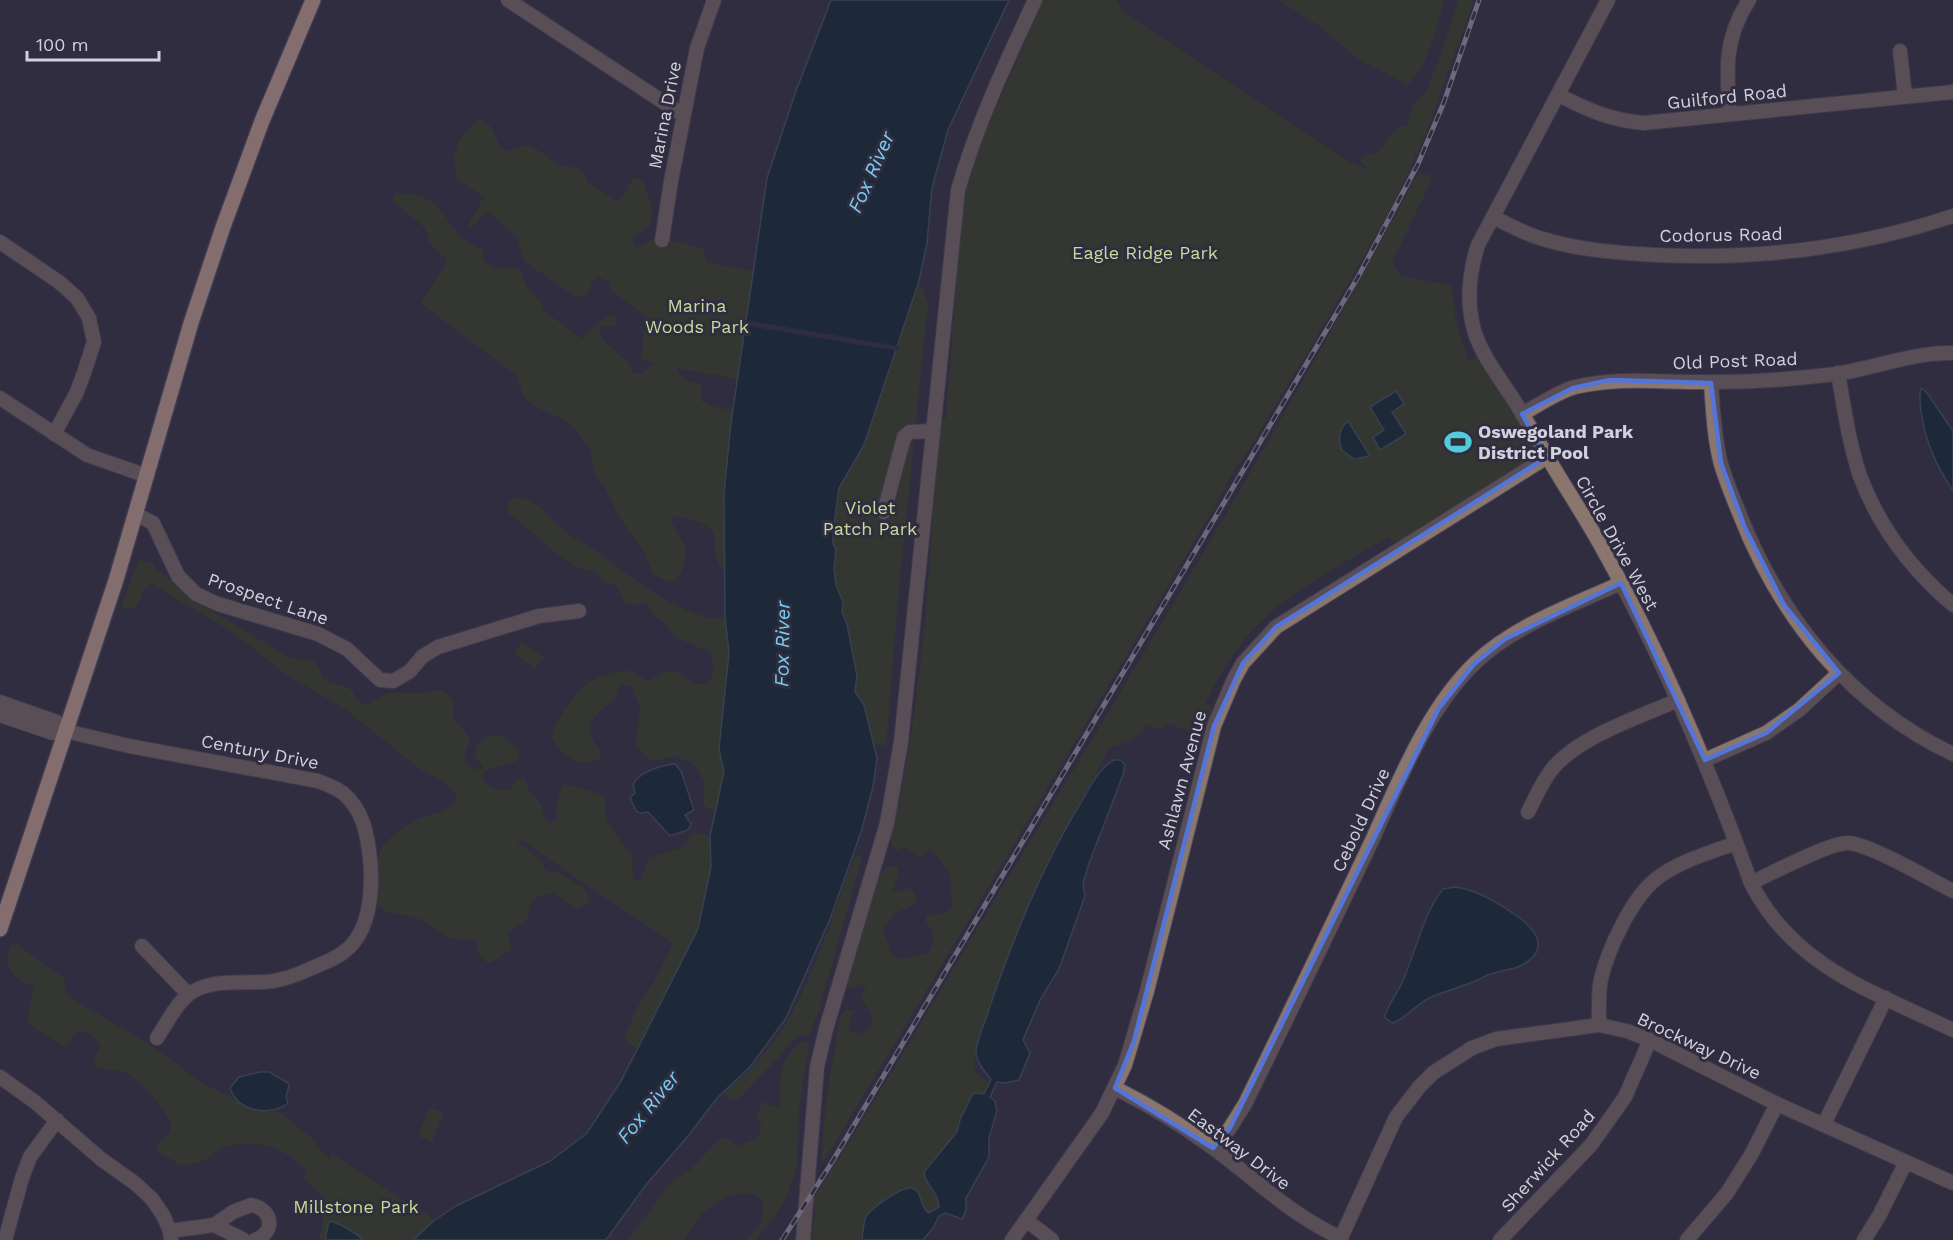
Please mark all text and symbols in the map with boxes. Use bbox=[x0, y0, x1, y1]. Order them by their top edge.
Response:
scale bar bbox=[27, 24, 159, 62]
text: 100 m bbox=[36, 34, 89, 55]
street label: Marina Drive bbox=[644, 59, 685, 171]
street label: Guilford Road bbox=[1666, 80, 1788, 113]
water label: Fox River bbox=[842, 127, 900, 216]
street label: Codorus Road bbox=[1659, 223, 1783, 246]
park label: Eagle Ridge Park bbox=[1072, 242, 1218, 263]
park label: Marina Woods Park bbox=[645, 295, 749, 337]
street label: Old Post Road bbox=[1672, 348, 1798, 373]
place label: Oswegoland Park District Pool bbox=[1478, 421, 1634, 463]
sports icon: Oswegoland Park District Pool bbox=[1443, 427, 1473, 457]
street label: Circle Drive West bbox=[1572, 472, 1663, 614]
park label: Violet Patch Park bbox=[823, 497, 917, 539]
street label: Prospect Lane bbox=[205, 568, 331, 629]
water label: Fox River bbox=[769, 599, 795, 687]
street label: Ashlawn Avenue bbox=[1153, 708, 1210, 852]
street label: Century Drive bbox=[199, 730, 321, 773]
street label: Cebold Drive bbox=[1327, 764, 1394, 875]
street label: Brockway Drive bbox=[1634, 1008, 1764, 1083]
water label: Fox River bbox=[612, 1065, 685, 1148]
street label: Eastway Drive bbox=[1184, 1103, 1295, 1194]
street label: Sherwick Road bbox=[1496, 1105, 1599, 1216]
park label: Millstone Park bbox=[293, 1196, 419, 1217]

